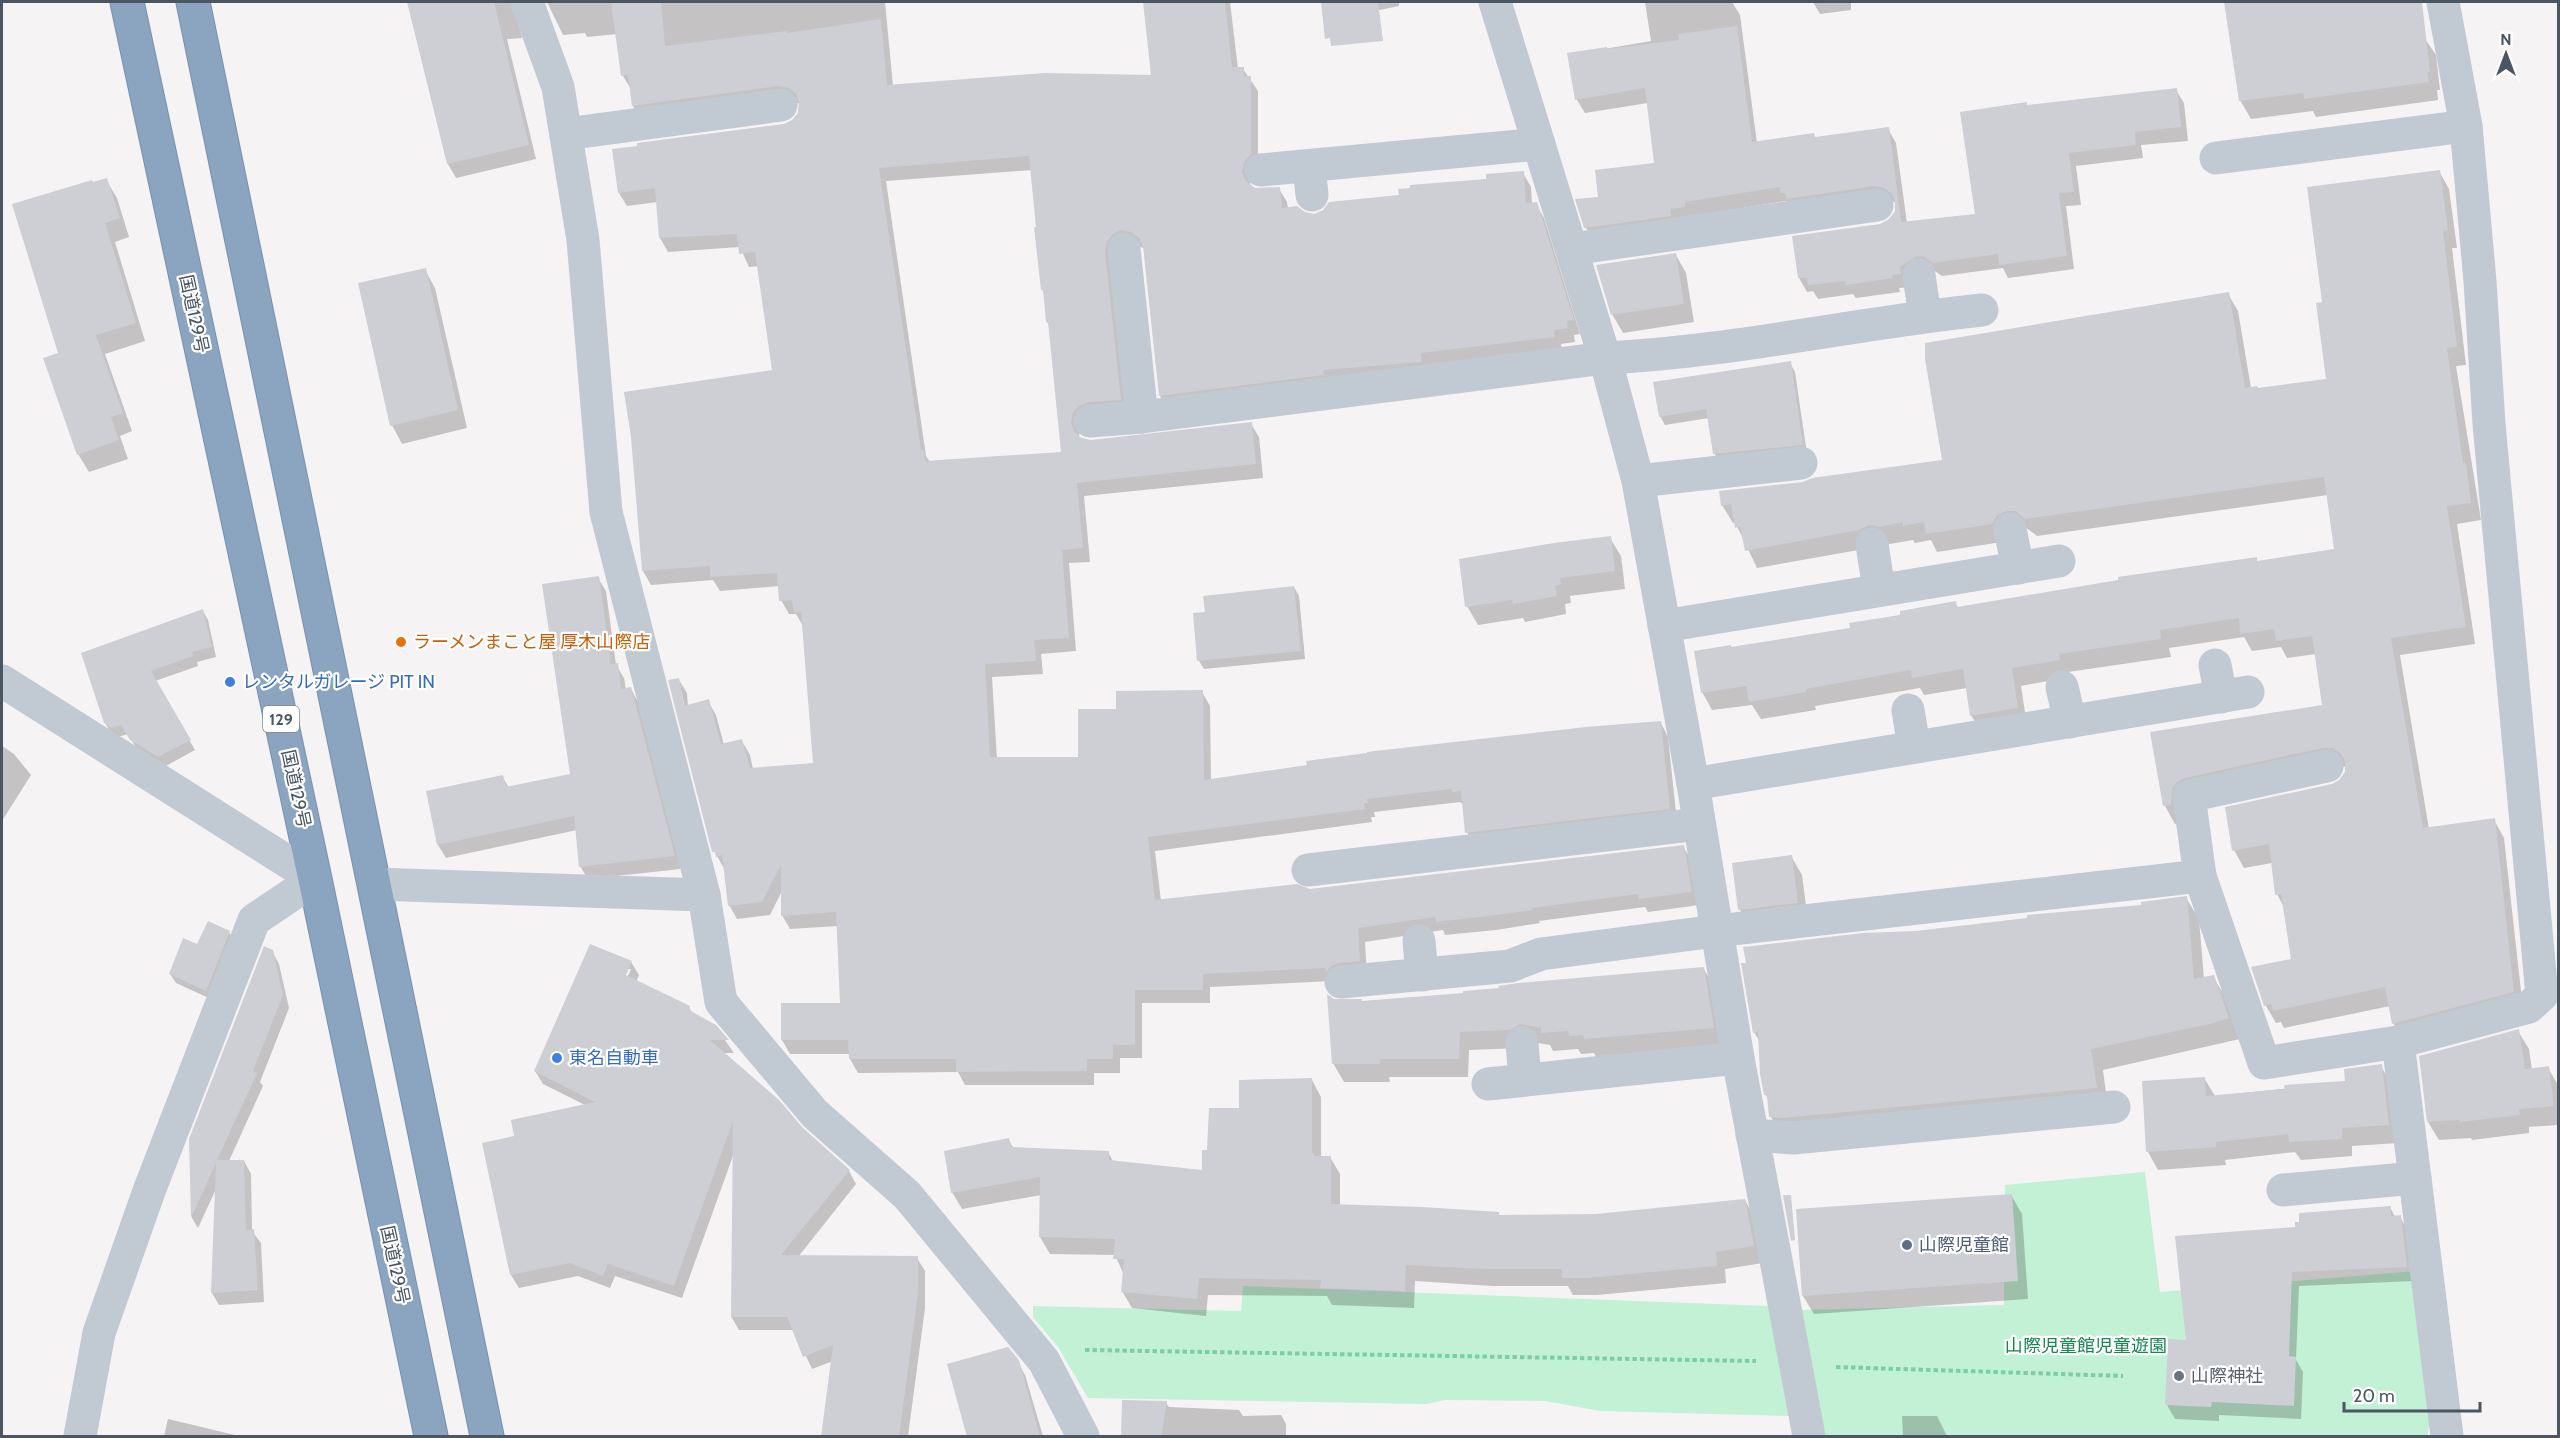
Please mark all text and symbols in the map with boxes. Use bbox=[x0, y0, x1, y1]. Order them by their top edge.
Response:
north arrow bbox=[2476, 24, 2536, 84]
text: N bbox=[2500, 30, 2512, 49]
street label: 国道129号 bbox=[175, 273, 213, 355]
place label: ラーメンまこと屋 厚木山際店 bbox=[413, 631, 650, 653]
marker: ラーメンまこと屋 厚木山際店 bbox=[394, 635, 408, 649]
place label: レンタルガレージ PIT IN bbox=[242, 671, 435, 693]
marker: レンタルガレージ PIT IN bbox=[223, 675, 237, 689]
road number: 129 bbox=[263, 706, 299, 732]
street label: 国道129号 bbox=[277, 748, 315, 830]
place label: 東名自動車 bbox=[569, 1047, 659, 1069]
marker: 東名自動車 bbox=[550, 1051, 564, 1065]
street label: 国道129号 bbox=[376, 1224, 414, 1306]
place label: 山際児童館 bbox=[1919, 1234, 2009, 1256]
marker: 山際児童館 bbox=[1900, 1238, 1914, 1252]
park label: 山際児童館児童遊園 bbox=[2005, 1335, 2167, 1357]
place label: 山際神社 bbox=[2191, 1365, 2263, 1387]
marker: 山際神社 bbox=[2172, 1369, 2186, 1383]
scale bar bbox=[2344, 1375, 2480, 1413]
text: 20 m bbox=[2353, 1385, 2395, 1407]

